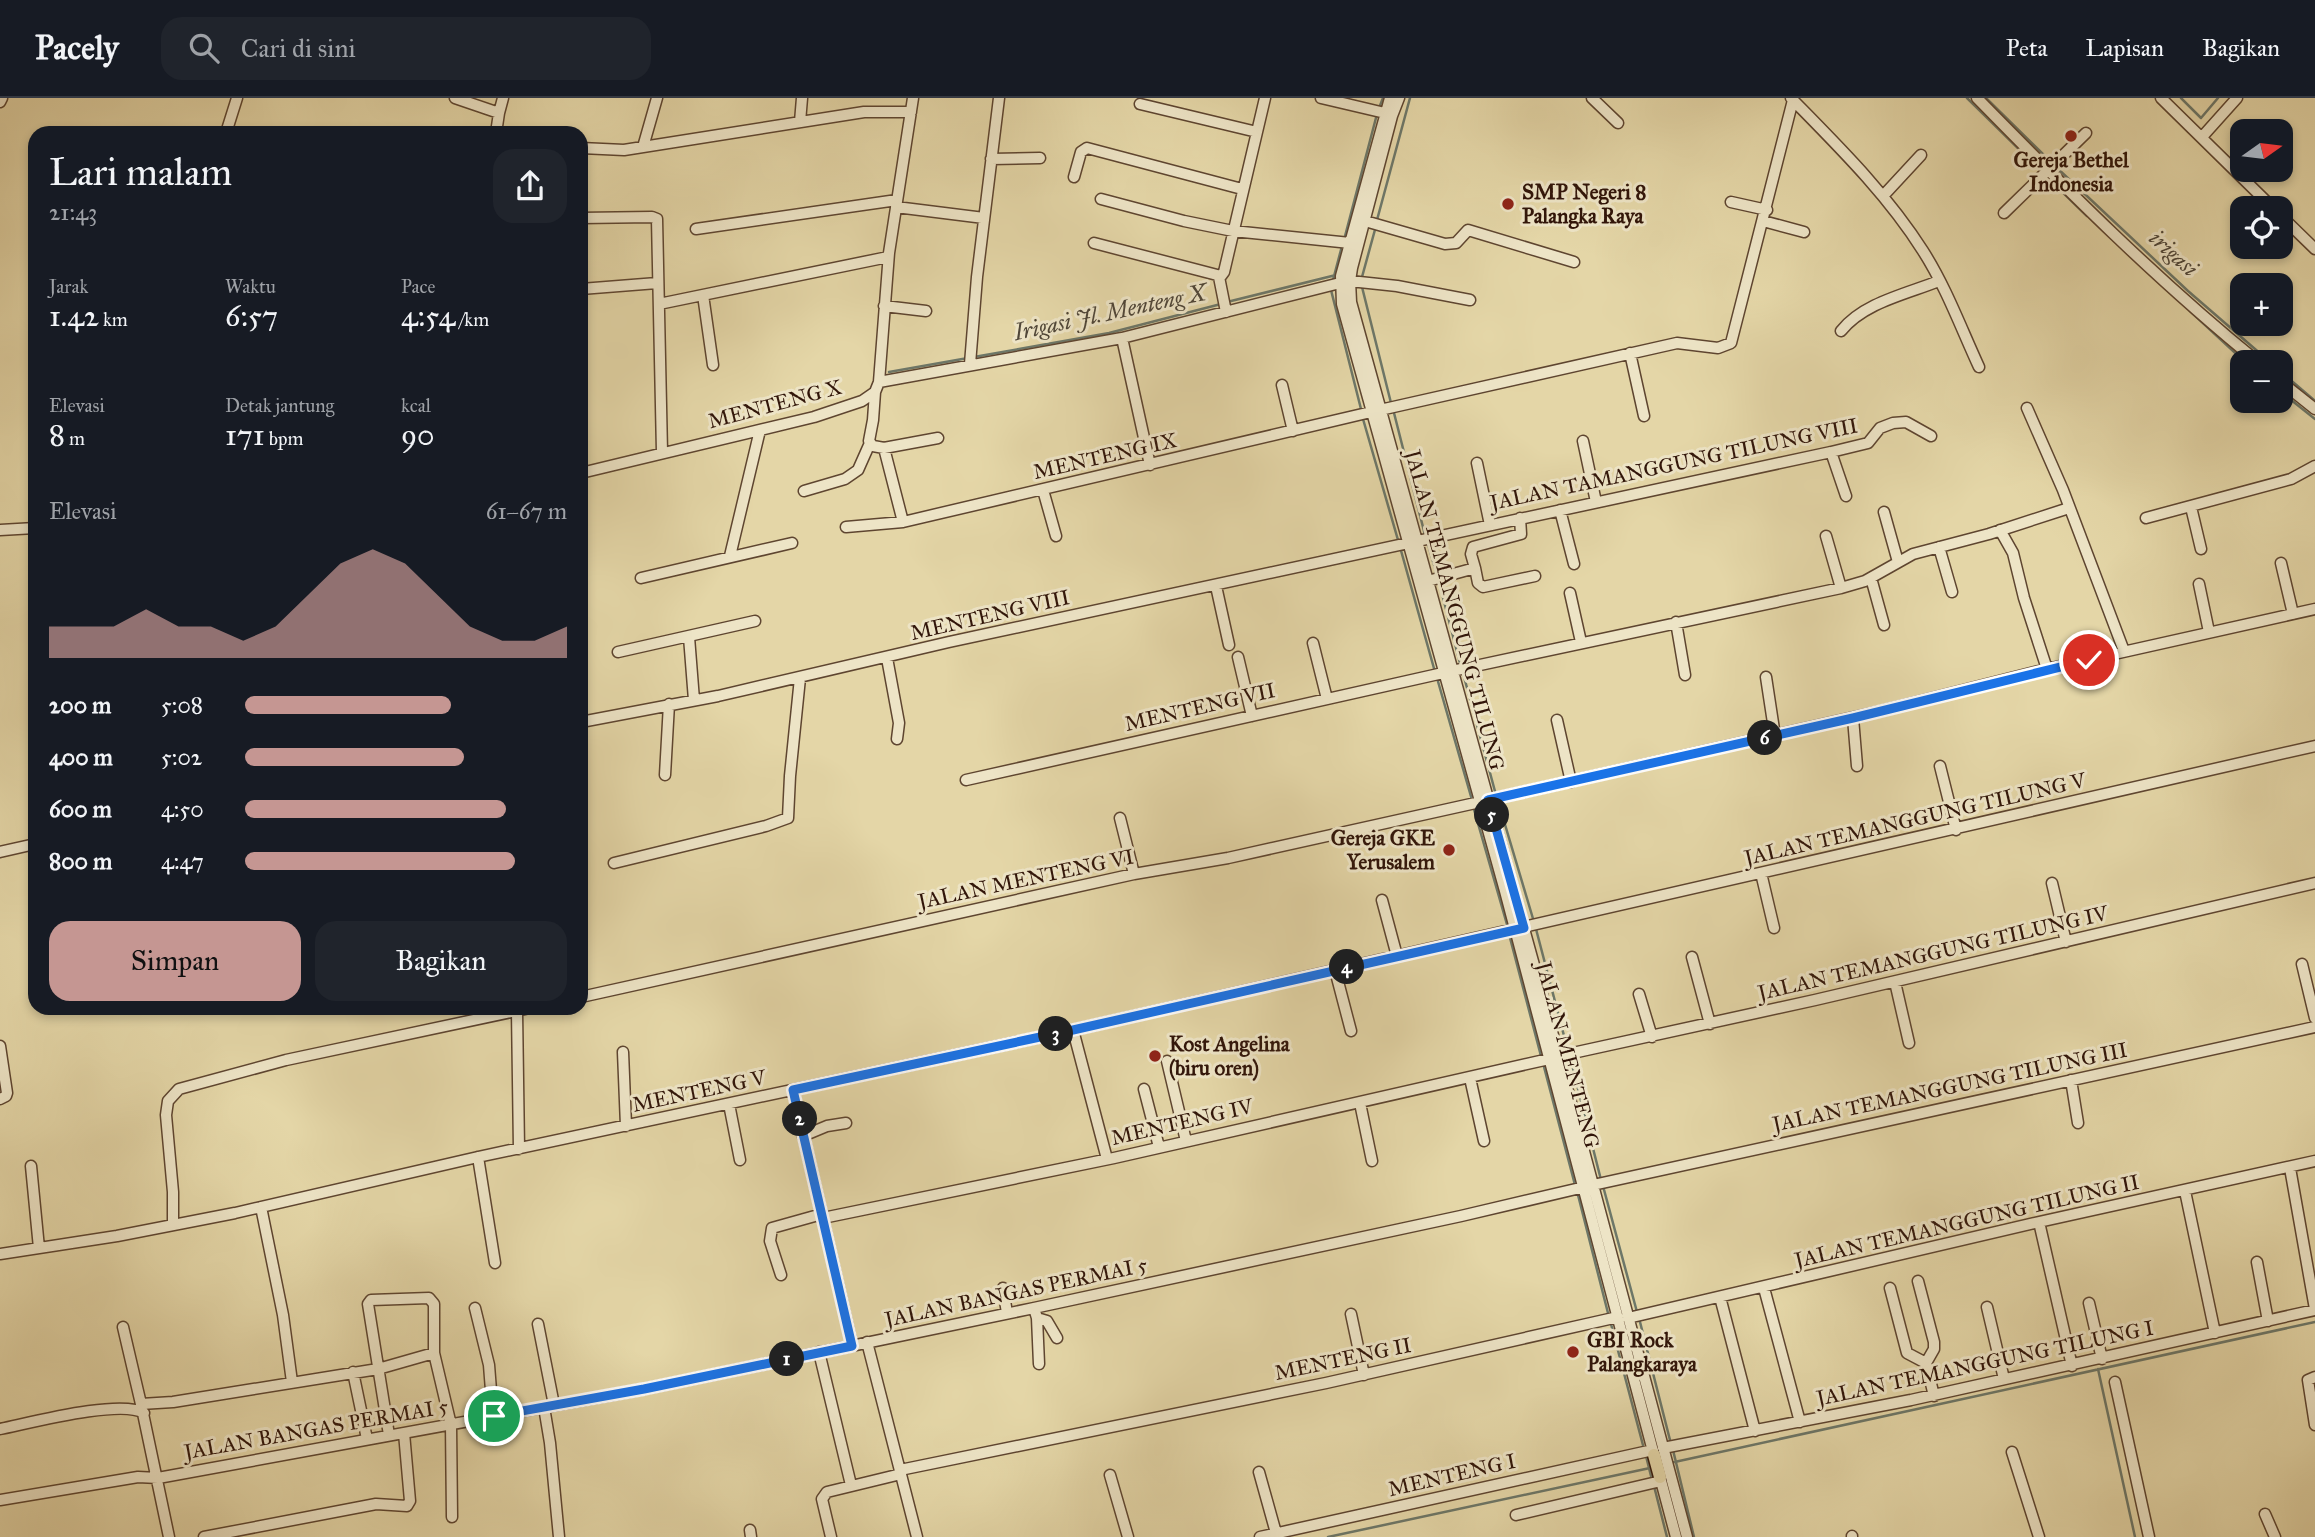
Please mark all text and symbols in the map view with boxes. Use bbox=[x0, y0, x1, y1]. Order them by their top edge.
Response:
search box bbox=[161, 17, 651, 80]
text: Pacely bbox=[35, 28, 119, 68]
icon: search bbox=[185, 29, 223, 67]
text: Cari di sini bbox=[241, 32, 356, 64]
text: Peta bbox=[2006, 33, 2048, 63]
text: Lapisan bbox=[2086, 33, 2164, 63]
text: Bagikan bbox=[2202, 33, 2280, 63]
north arrow bbox=[2230, 119, 2292, 182]
map controls bbox=[2230, 119, 2293, 413]
marker: Gereja Bethel Indonesia bbox=[2063, 128, 2079, 144]
place label: Gereja Bethel Indonesia bbox=[2013, 147, 2130, 197]
text: Lari malam bbox=[49, 149, 232, 195]
button: share bbox=[493, 149, 567, 223]
place label: SMP Negeri 8 Palangka Raya bbox=[1522, 179, 1646, 229]
marker: SMP Negeri 8 Palangka Raya bbox=[1500, 196, 1516, 212]
button: locate bbox=[2230, 196, 2293, 259]
text: 21:43 bbox=[49, 198, 97, 226]
water label: irigasi bbox=[2144, 224, 2204, 282]
button: + bbox=[2230, 273, 2293, 336]
text: Jarak bbox=[49, 275, 88, 298]
text: Waktu bbox=[225, 275, 276, 298]
text: Pace bbox=[401, 275, 435, 298]
water label: Irigasi Jl. Menteng X bbox=[1010, 277, 1212, 346]
text: 1.42 bbox=[49, 298, 99, 334]
text: 6:57 bbox=[225, 298, 278, 334]
text: 4:54 bbox=[401, 298, 455, 334]
text: km bbox=[99, 308, 128, 331]
text: /km bbox=[455, 308, 489, 331]
button: − bbox=[2230, 350, 2293, 413]
street label: MENTENG X bbox=[705, 374, 845, 434]
text: Elevasi bbox=[49, 394, 105, 417]
text: Detak jantung bbox=[225, 394, 334, 417]
text: kcal bbox=[401, 394, 431, 417]
street label: JALAN TAMANGGUNG TILUNG VIII bbox=[1486, 412, 1860, 516]
text: 8 bbox=[49, 417, 65, 453]
text: 171 bbox=[225, 417, 265, 453]
text: 90 bbox=[401, 417, 435, 453]
text: m bbox=[65, 427, 85, 450]
text: bpm bbox=[265, 427, 303, 450]
street label: MENTENG IX bbox=[1031, 427, 1179, 485]
street label: JALAN TEMANGGUNG TILUNG bbox=[1399, 445, 1510, 773]
text: Elevasi bbox=[49, 497, 117, 525]
text: 61–67 m bbox=[486, 497, 567, 525]
street label: MENTENG VIII bbox=[908, 584, 1072, 646]
pin bbox=[2059, 630, 2119, 690]
icon: check bbox=[2070, 641, 2108, 679]
street label: MENTENG VII bbox=[1122, 677, 1278, 737]
text: 200 m bbox=[49, 691, 111, 719]
text: 5:08 bbox=[161, 691, 203, 719]
pin: 6 bbox=[1748, 720, 1782, 756]
text: 6 bbox=[1760, 726, 1769, 749]
text: 400 m bbox=[49, 743, 113, 771]
text: 5:02 bbox=[161, 743, 202, 771]
street label: JALAN TEMANGGUNG TILUNG V bbox=[1740, 767, 2090, 871]
text: 600 m bbox=[49, 795, 112, 823]
text: 4:50 bbox=[161, 795, 204, 823]
pin: 5 bbox=[1474, 798, 1510, 832]
text: 5 bbox=[1487, 803, 1496, 826]
place label: Gereja GKE Yerusalem bbox=[1331, 825, 1435, 875]
marker: Gereja GKE Yerusalem bbox=[1441, 842, 1457, 858]
street label: JALAN MENTENG VI bbox=[914, 843, 1136, 915]
text: 800 m bbox=[49, 847, 112, 875]
text: 4:47 bbox=[161, 847, 204, 875]
street label: JALAN TEMANGGUNG TILUNG IV bbox=[1753, 900, 2112, 1006]
button: Simpan bbox=[49, 921, 301, 1001]
button: Bagikan bbox=[315, 921, 567, 1001]
pin: 4 bbox=[1330, 950, 1364, 984]
text: 4 bbox=[1341, 955, 1352, 978]
street label: JALAN MENTENG bbox=[1530, 957, 1605, 1151]
pin: 3 bbox=[1038, 1016, 1074, 1052]
text: 3 bbox=[1052, 1022, 1059, 1045]
place label: Kost Angelina (biru oren) bbox=[1169, 1031, 1291, 1081]
street label: JALAN TEMANGGUNG TILUNG III bbox=[1768, 1037, 2130, 1138]
marker: Kost Angelina (biru oren) bbox=[1147, 1048, 1163, 1064]
street label: MENTENG V bbox=[630, 1064, 770, 1118]
street label: MENTENG IV bbox=[1108, 1093, 1257, 1151]
pin: 2 bbox=[782, 1102, 818, 1136]
text: 2 bbox=[795, 1107, 804, 1130]
street label: JALAN TEMANGGUNG TILUNG II bbox=[1790, 1169, 2142, 1274]
street label: JALAN BANGAS PERMAI 5 bbox=[880, 1251, 1150, 1333]
street label: JALAN TEMANGGUNG TILUNG I bbox=[1812, 1315, 2156, 1412]
place label: GBI Rock Palangkaraya bbox=[1587, 1327, 1698, 1377]
street label: MENTENG II bbox=[1272, 1332, 1414, 1386]
pin: 1 bbox=[770, 1342, 804, 1376]
marker: GBI Rock Palangkaraya bbox=[1565, 1344, 1581, 1360]
text: 1 bbox=[783, 1347, 790, 1370]
pin bbox=[464, 1386, 524, 1446]
street label: JALAN BANGAS PERMAI 5 bbox=[180, 1393, 450, 1465]
icon: arrive bbox=[475, 1397, 513, 1435]
street label: MENTENG I bbox=[1386, 1448, 1518, 1502]

